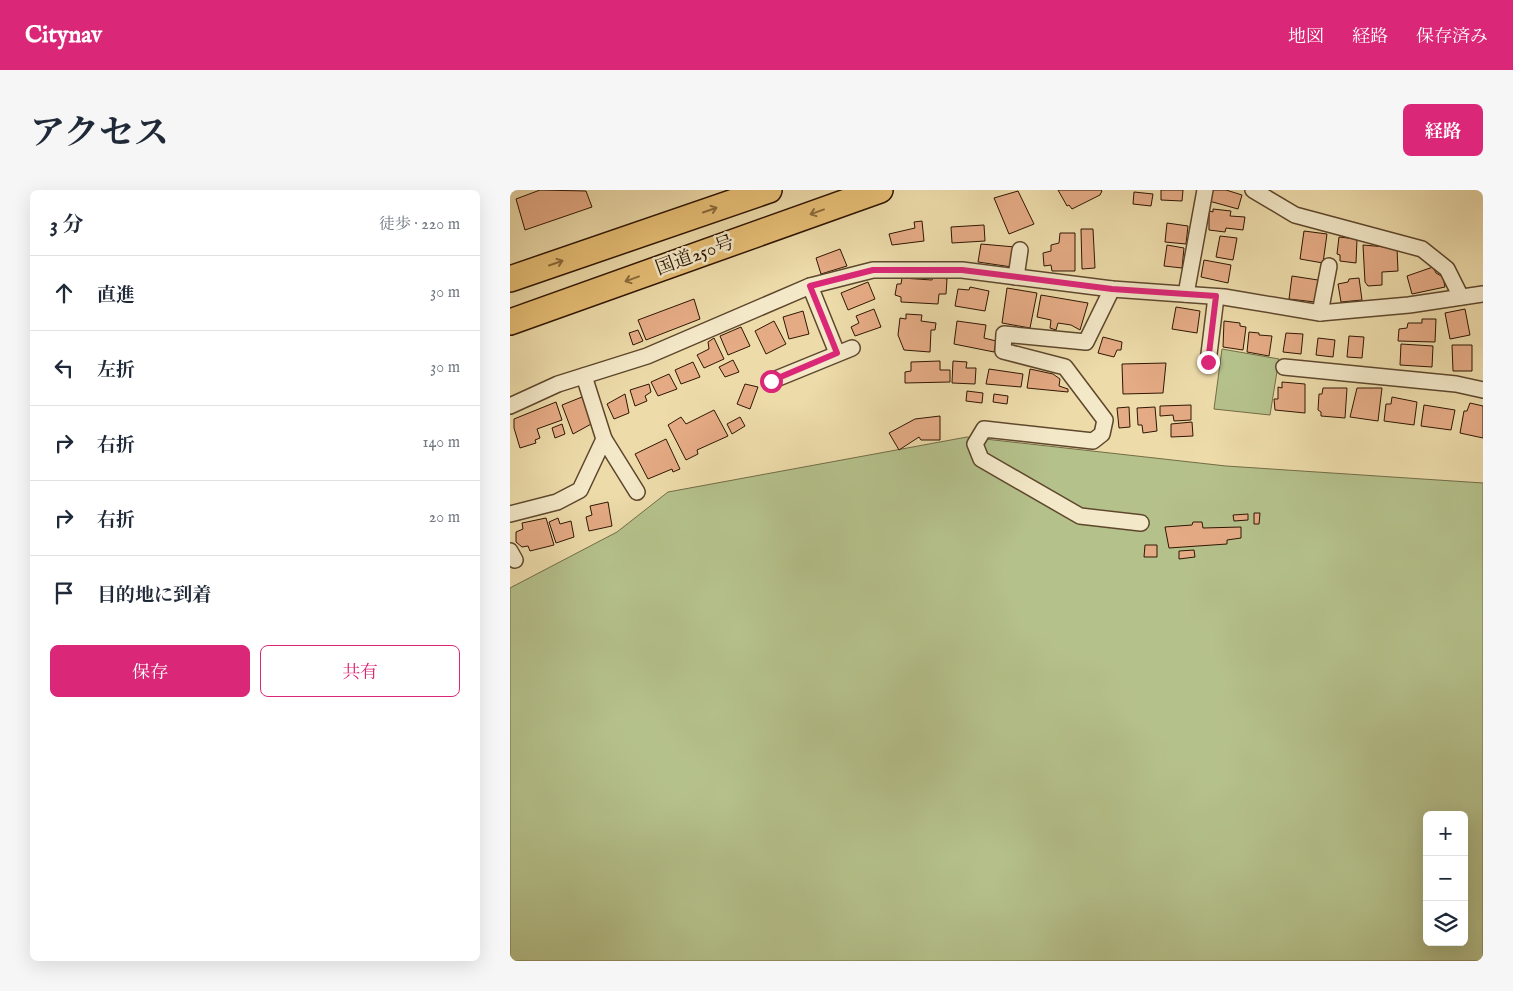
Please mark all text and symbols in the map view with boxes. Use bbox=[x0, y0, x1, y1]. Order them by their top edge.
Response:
text: Citynav bbox=[25, 20, 102, 51]
text: 地図 bbox=[1288, 26, 1324, 49]
text: 経路 bbox=[1352, 26, 1388, 49]
text: 保存済み bbox=[1416, 26, 1488, 49]
button: 経路 bbox=[1403, 104, 1483, 156]
text: アクセス bbox=[30, 112, 169, 157]
one-way arrow bbox=[702, 205, 718, 215]
one-way arrow bbox=[810, 208, 826, 217]
text: 3 分 bbox=[50, 212, 83, 239]
text: 徒歩 · 220 m bbox=[379, 215, 460, 235]
street label: 国道250号 bbox=[652, 231, 738, 281]
one-way arrow bbox=[548, 258, 563, 267]
one-way arrow bbox=[624, 275, 640, 284]
icon: ahead bbox=[50, 279, 78, 307]
text: 30 m bbox=[430, 283, 460, 303]
text: 直進 bbox=[97, 284, 135, 308]
route end bbox=[1197, 351, 1220, 374]
icon: left bbox=[50, 354, 78, 382]
text: 30 m bbox=[430, 358, 460, 378]
text: 左折 bbox=[97, 359, 135, 383]
route start bbox=[760, 370, 783, 393]
icon: right bbox=[50, 429, 78, 457]
text: 140 m bbox=[422, 433, 460, 453]
text: 右折 bbox=[97, 434, 135, 458]
icon: right bbox=[50, 504, 78, 532]
text: 20 m bbox=[429, 508, 460, 528]
text: 右折 bbox=[97, 509, 135, 533]
icon: arrive bbox=[50, 579, 78, 607]
text: 目的地に到着 bbox=[97, 584, 211, 608]
button: 保存 bbox=[50, 645, 250, 697]
button: 共有 bbox=[260, 645, 460, 697]
map controls bbox=[1423, 811, 1468, 946]
button: + bbox=[1423, 811, 1468, 856]
button: − bbox=[1423, 856, 1468, 901]
button: layers bbox=[1423, 901, 1468, 946]

